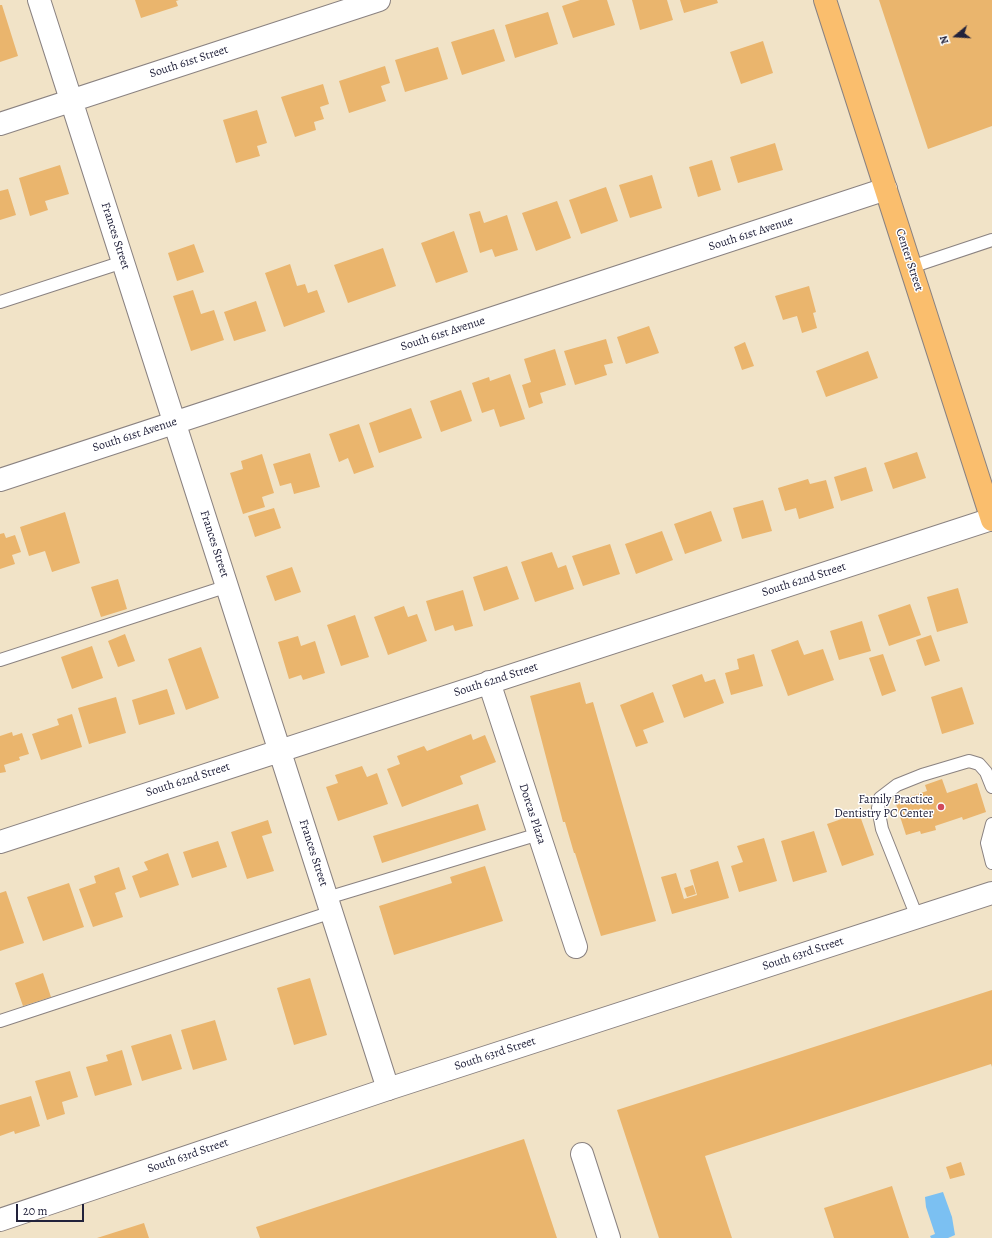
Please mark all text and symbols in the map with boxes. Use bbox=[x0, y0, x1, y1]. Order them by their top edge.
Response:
north arrow bbox=[936, 16, 976, 56]
text: N bbox=[936, 34, 952, 46]
street label: South 61st Street bbox=[148, 43, 230, 81]
street label: Frances Street bbox=[97, 201, 133, 271]
street label: South 61st Avenue bbox=[707, 214, 795, 254]
street label: Center Street bbox=[892, 227, 926, 293]
street label: South 61st Avenue bbox=[399, 314, 487, 354]
street label: South 61st Avenue bbox=[91, 415, 179, 455]
street label: Frances Street bbox=[196, 509, 232, 579]
street label: South 62nd Street bbox=[760, 560, 848, 600]
street label: South 62nd Street bbox=[452, 660, 540, 700]
street label: South 62nd Street bbox=[144, 760, 232, 800]
street label: Dorcas Plaza bbox=[515, 782, 549, 846]
place label: Family Practice Dentistry PC Center bbox=[834, 793, 933, 821]
marker: Family Practice Dentistry PC Center bbox=[936, 802, 946, 812]
street label: Frances Street bbox=[295, 818, 331, 888]
street label: South 63rd Street bbox=[761, 934, 845, 974]
street label: South 63rd Street bbox=[453, 1034, 537, 1074]
street label: South 63rd Street bbox=[146, 1135, 230, 1177]
scale bar bbox=[18, 1196, 86, 1222]
text: 20 m bbox=[23, 1203, 47, 1219]

